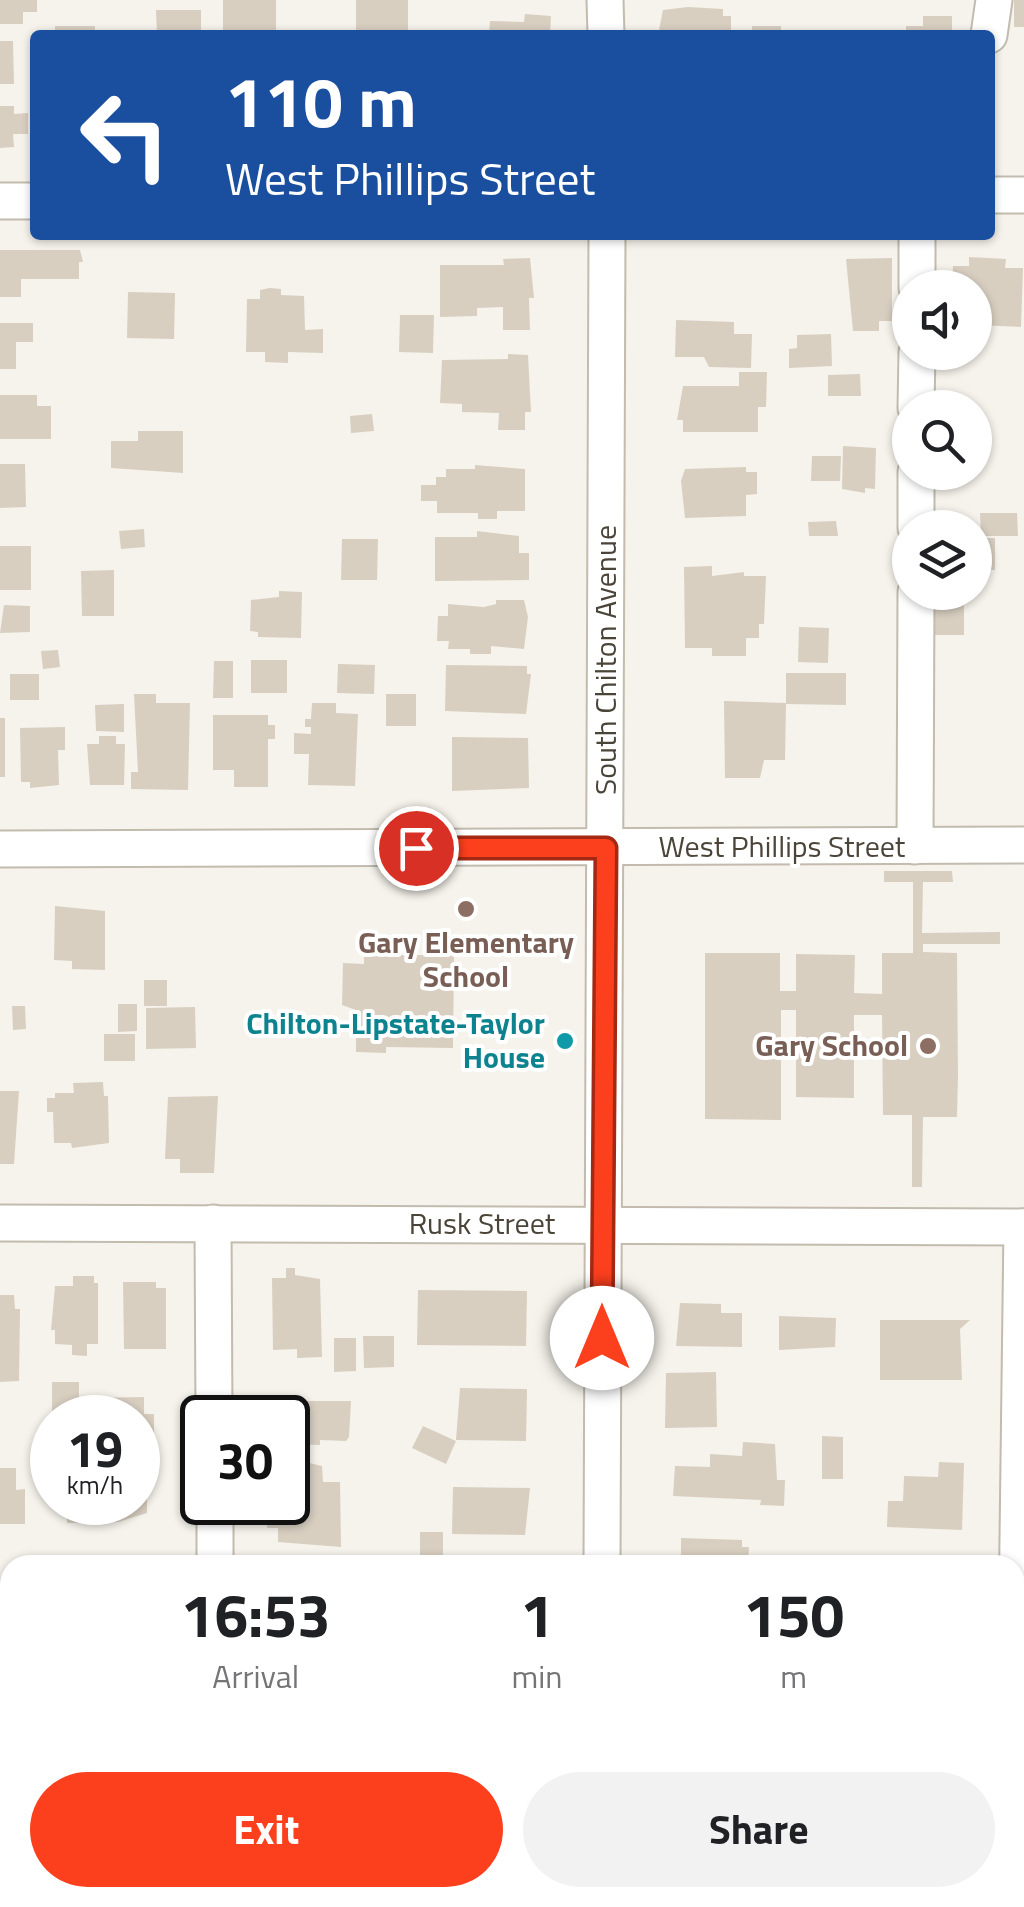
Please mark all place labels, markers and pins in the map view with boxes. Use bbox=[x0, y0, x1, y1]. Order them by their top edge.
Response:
pin bbox=[374, 806, 459, 891]
marker: Gary Elementary School bbox=[455, 898, 477, 920]
place label: Gary Elementary School bbox=[358, 919, 574, 999]
place label: Chilton-Lipstate-Taylor House bbox=[246, 1000, 545, 1080]
place label: Gary School bbox=[755, 1022, 908, 1068]
marker: Chilton-Lipstate-Taylor House bbox=[554, 1030, 576, 1052]
marker: Gary School bbox=[917, 1035, 939, 1057]

